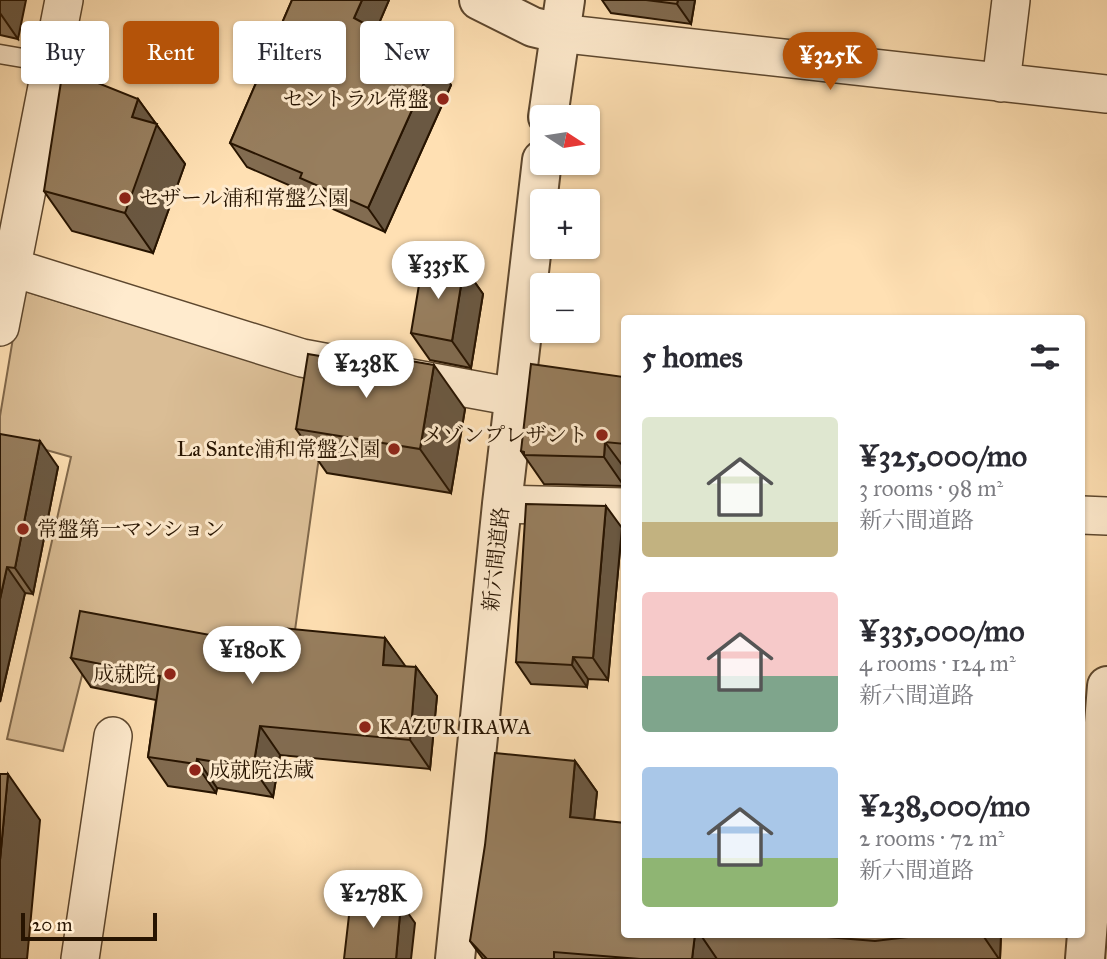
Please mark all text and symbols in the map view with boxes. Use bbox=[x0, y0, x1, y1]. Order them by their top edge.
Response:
chip: Buy bbox=[21, 21, 109, 84]
chip: Rent bbox=[123, 21, 219, 84]
chip: Filters bbox=[233, 21, 346, 84]
chip: New bbox=[360, 21, 454, 84]
pin: ¥325K bbox=[781, 32, 879, 92]
text: ¥325K bbox=[799, 41, 861, 69]
place label: セントラル常盤 bbox=[283, 86, 429, 112]
marker: セントラル常盤 bbox=[435, 91, 451, 107]
north arrow bbox=[530, 105, 600, 175]
map controls bbox=[530, 105, 600, 343]
place label: セザール浦和常盤公園 bbox=[139, 185, 349, 211]
button: + bbox=[530, 189, 600, 259]
marker: セザール浦和常盤公園 bbox=[117, 190, 133, 206]
pin: ¥335K bbox=[389, 242, 487, 301]
text: ¥335K bbox=[408, 250, 468, 278]
button: − bbox=[530, 273, 600, 343]
icon: filters bbox=[1026, 338, 1064, 376]
text: 5 homes bbox=[642, 339, 743, 375]
pin: ¥238K bbox=[317, 340, 415, 400]
text: ¥238K bbox=[334, 349, 398, 377]
place label: メゾンプレザント bbox=[422, 422, 588, 448]
marker: メゾンプレザント bbox=[594, 427, 610, 443]
place label: La Sante浦和常盤公園 bbox=[177, 436, 380, 462]
text: ¥325,000/mo bbox=[859, 438, 1027, 474]
marker: La Sante浦和常盤公園 bbox=[386, 441, 402, 457]
icon: home bbox=[698, 445, 782, 529]
text: 3 rooms · 98 m² bbox=[859, 474, 1003, 502]
street label: 新六間道路 bbox=[478, 505, 514, 613]
text: 新六間道路 bbox=[859, 506, 974, 534]
place label: 常盤第一マンション bbox=[37, 516, 225, 542]
marker: 常盤第一マンション bbox=[15, 521, 31, 537]
text: ¥335,000/mo bbox=[859, 613, 1025, 649]
icon: home bbox=[698, 620, 782, 704]
pin: ¥180K bbox=[203, 626, 301, 686]
text: ¥180K bbox=[219, 635, 285, 663]
text: 4 rooms · 124 m² bbox=[859, 649, 1016, 677]
place label: 成就院 bbox=[93, 661, 156, 687]
marker: 成就院 bbox=[162, 666, 178, 682]
text: 新六間道路 bbox=[859, 681, 974, 709]
place label: K AZUR IRAWA bbox=[379, 714, 532, 740]
marker: K AZUR IRAWA bbox=[357, 719, 373, 735]
place label: 成就院法蔵 bbox=[209, 757, 314, 783]
marker: 成就院法蔵 bbox=[187, 762, 203, 778]
text: ¥238,000/mo bbox=[859, 788, 1030, 824]
icon: home bbox=[698, 795, 782, 879]
text: 2 rooms · 72 m² bbox=[859, 824, 1004, 852]
text: 新六間道路 bbox=[859, 856, 974, 884]
pin: ¥278K bbox=[324, 870, 422, 930]
text: ¥278K bbox=[340, 879, 406, 907]
scale bar bbox=[21, 910, 158, 942]
text: 20 m bbox=[32, 913, 73, 936]

